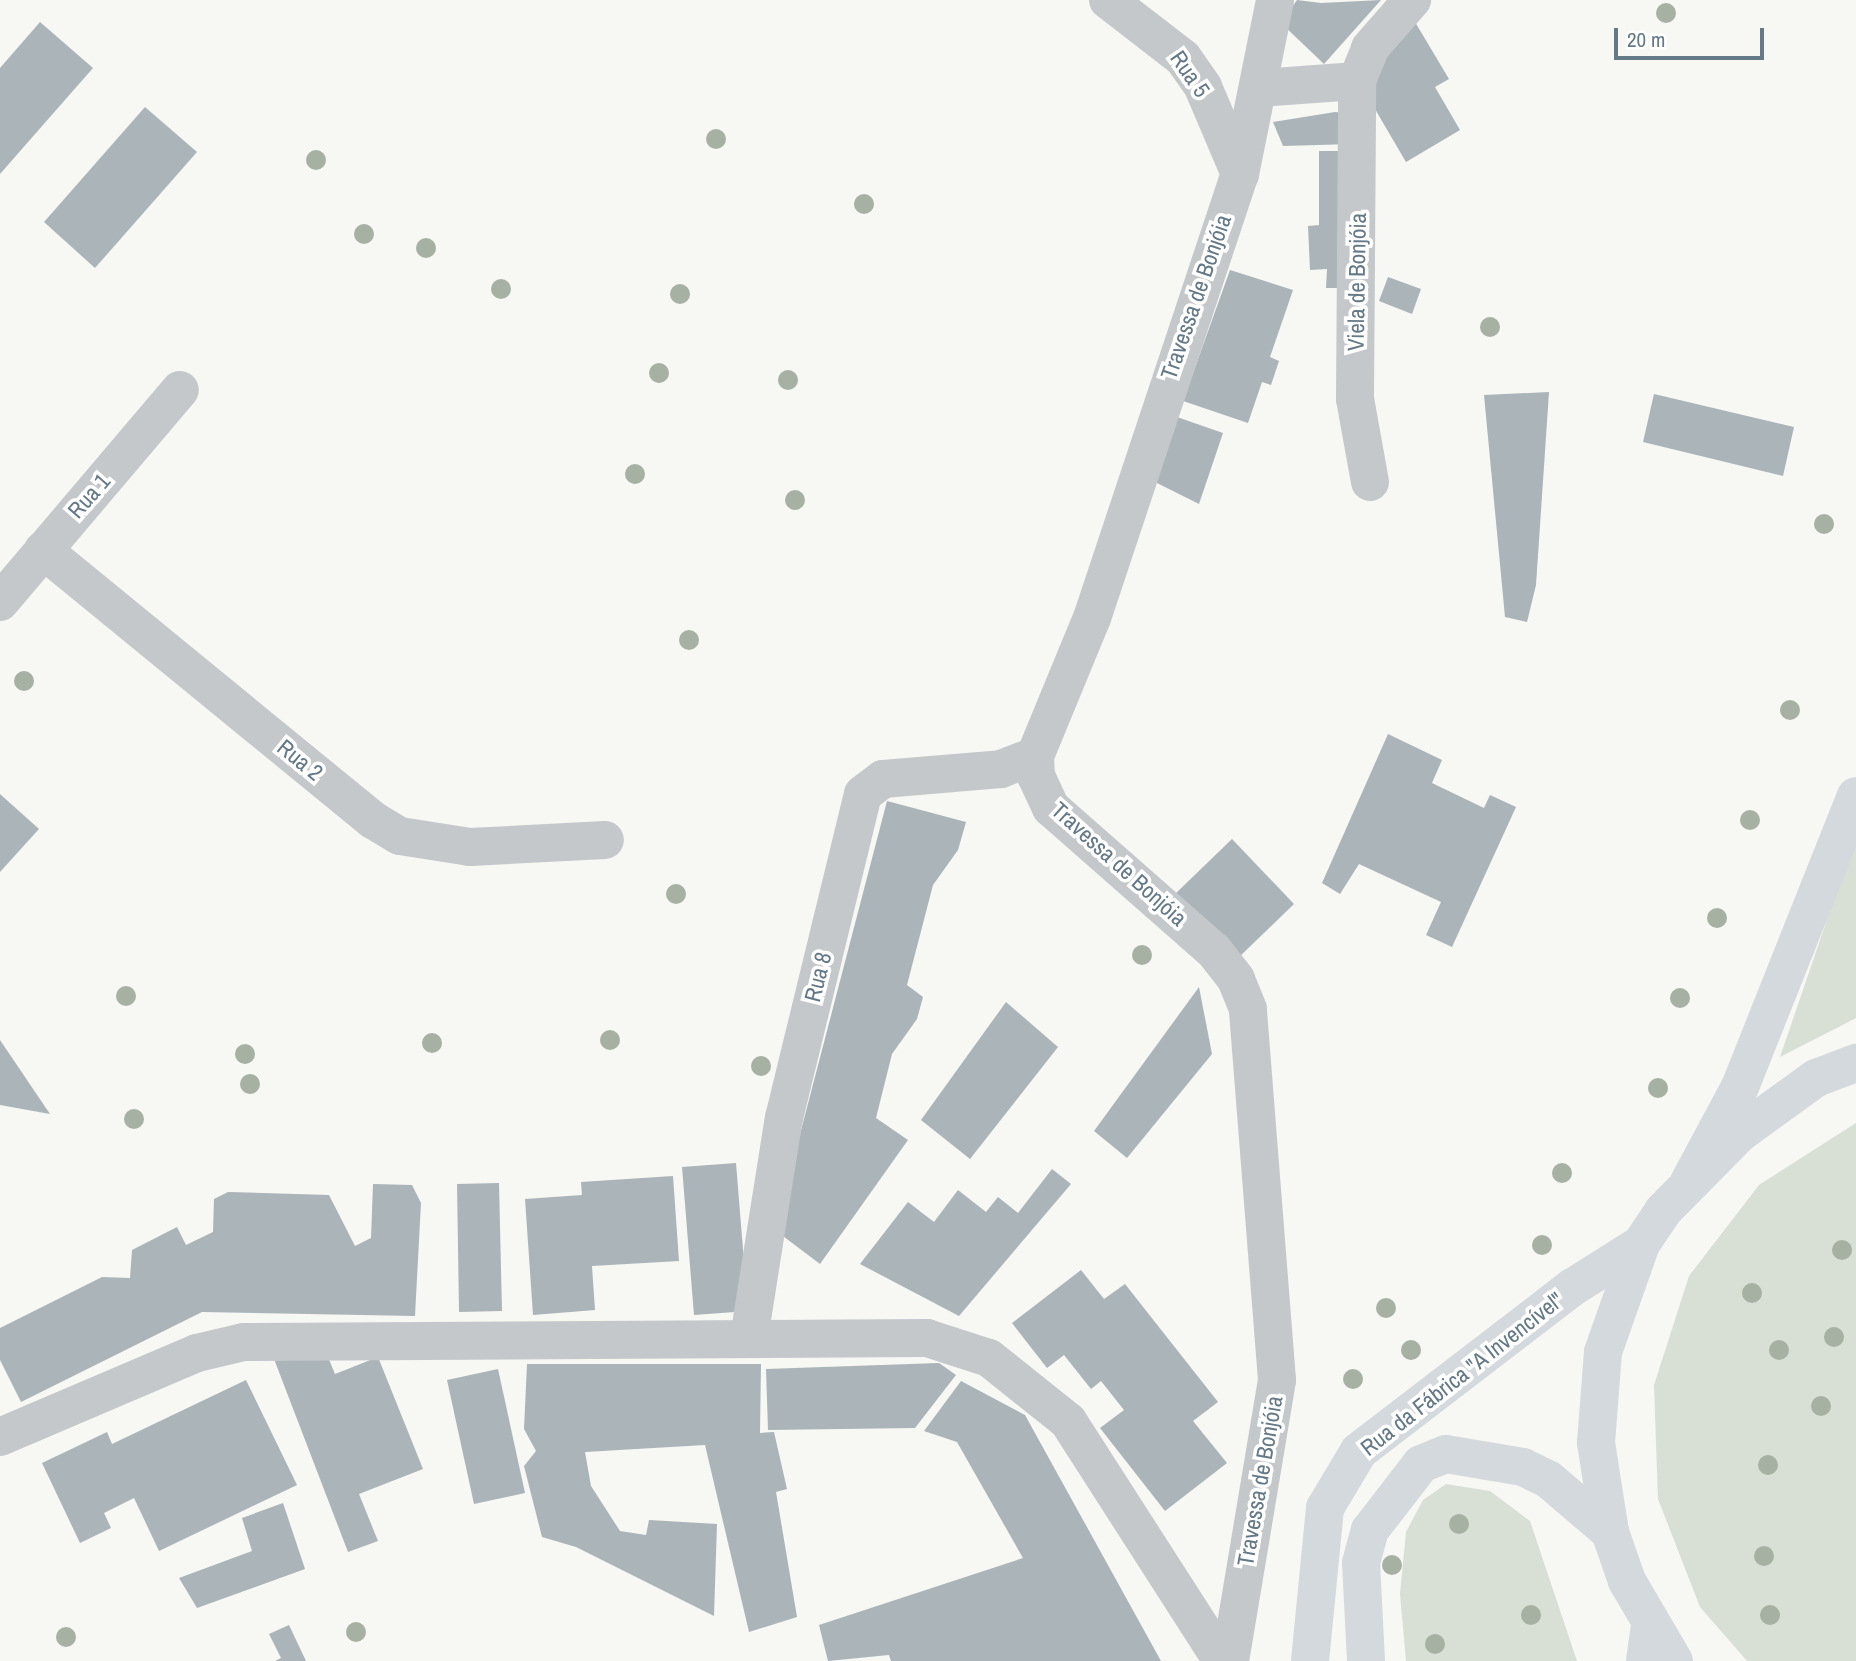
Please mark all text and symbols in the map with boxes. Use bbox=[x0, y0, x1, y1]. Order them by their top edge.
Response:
scale bar bbox=[1618, 14, 1769, 58]
text: 20 m bbox=[1627, 25, 1665, 54]
street label: Rua 5 bbox=[1164, 45, 1216, 103]
street label: Travessa de Bonjóia bbox=[1155, 211, 1237, 383]
street label: Viela de Bonjóia bbox=[1342, 213, 1372, 351]
street label: Rua 1 bbox=[62, 468, 116, 524]
street label: Rua 2 bbox=[272, 733, 328, 787]
street label: Travessa de Bonjóia bbox=[1046, 796, 1192, 932]
street label: Rua 8 bbox=[799, 949, 837, 1005]
street label: Rua da Fábrica "A Invencível" bbox=[1355, 1286, 1569, 1462]
street label: Travessa de Bonjóia bbox=[1231, 1394, 1289, 1568]

